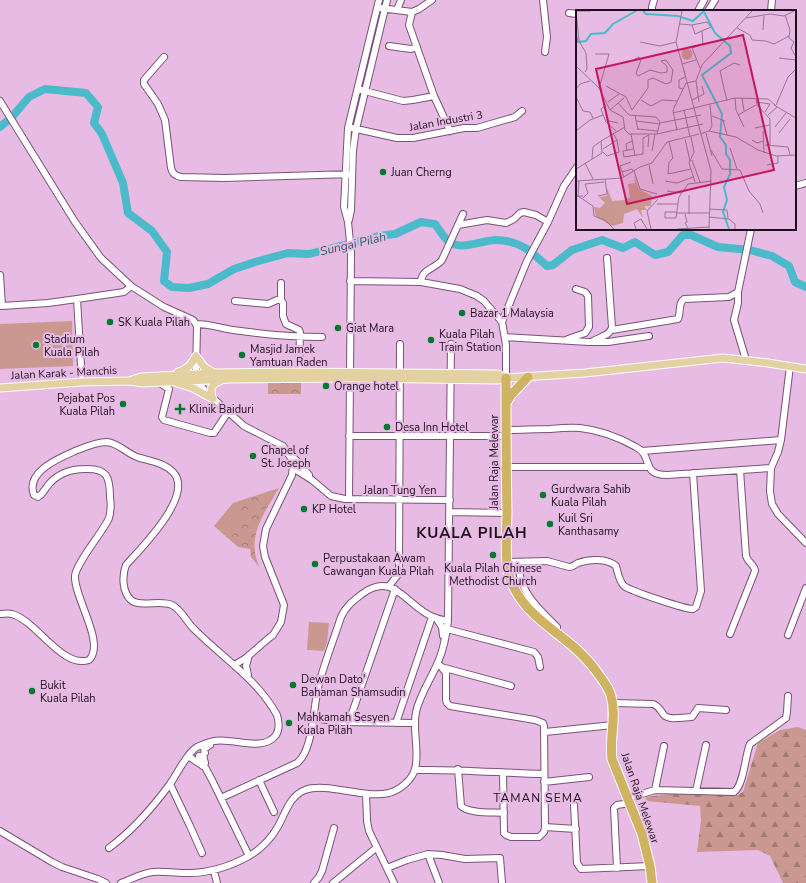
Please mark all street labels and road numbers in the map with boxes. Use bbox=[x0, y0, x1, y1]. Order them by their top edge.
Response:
street label: Jalan Industri 3 bbox=[407, 107, 484, 135]
street label: Jalan Karak - Manchis bbox=[9, 363, 118, 383]
street label: Jalan Raja Melewar bbox=[487, 414, 502, 511]
street label: Jalan Tung Yen bbox=[363, 483, 436, 498]
street label: Jalan Raja Melewar bbox=[617, 750, 663, 845]

